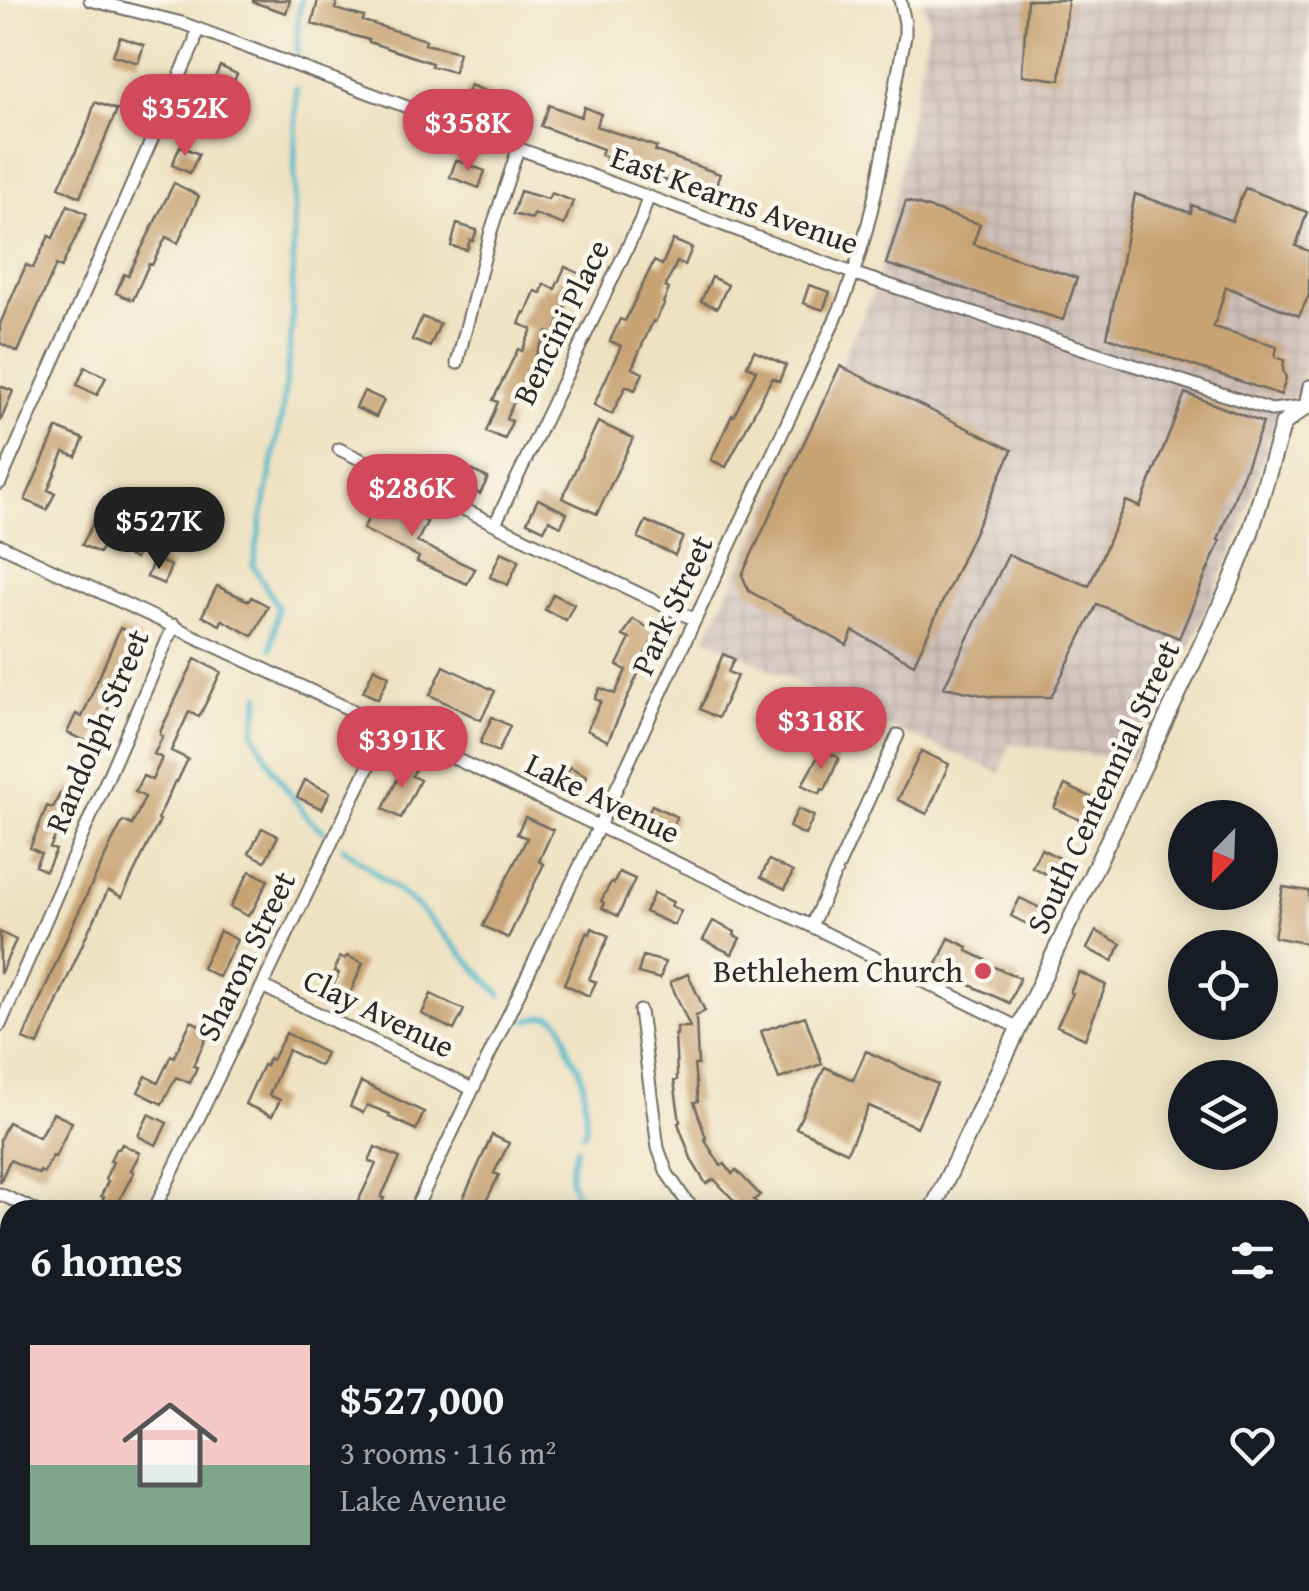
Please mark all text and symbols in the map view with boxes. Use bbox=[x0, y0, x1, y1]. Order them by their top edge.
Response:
pin: $352K bbox=[115, 74, 255, 159]
text: $352K bbox=[142, 83, 228, 130]
pin: $358K bbox=[398, 89, 538, 174]
text: $358K bbox=[425, 98, 511, 145]
street label: East Kearns Avenue bbox=[605, 133, 866, 266]
street label: Bencini Place bbox=[500, 231, 621, 412]
pin: $286K bbox=[342, 454, 482, 539]
text: $286K bbox=[369, 463, 455, 510]
pin: $527K bbox=[89, 487, 229, 572]
text: $527K bbox=[116, 496, 202, 543]
street label: Park Street bbox=[619, 527, 724, 683]
street label: Randolph Street bbox=[32, 622, 161, 840]
street label: South Centennial Street bbox=[1014, 632, 1191, 941]
pin: $318K bbox=[751, 687, 891, 772]
text: $318K bbox=[778, 696, 864, 743]
pin: $391K bbox=[332, 706, 472, 791]
text: $391K bbox=[359, 715, 445, 762]
street label: Lake Avenue bbox=[518, 740, 688, 855]
north arrow bbox=[1168, 800, 1278, 910]
map controls bbox=[1168, 800, 1278, 1170]
street label: Sharon Street bbox=[184, 863, 307, 1049]
button: locate bbox=[1168, 930, 1278, 1040]
place label: Bethlehem Church bbox=[713, 947, 963, 994]
street label: Clay Avenue bbox=[296, 956, 463, 1069]
marker: Bethlehem Church bbox=[972, 960, 994, 982]
button: layers bbox=[1168, 1060, 1278, 1170]
text: 6 homes bbox=[30, 1230, 183, 1291]
icon: filters bbox=[1225, 1233, 1280, 1288]
text: $527,000 bbox=[340, 1368, 504, 1429]
icon: home bbox=[110, 1385, 230, 1505]
icon: heart bbox=[1225, 1418, 1280, 1473]
text: 3 rooms · 116 m² bbox=[340, 1429, 556, 1476]
text: Lake Avenue bbox=[340, 1476, 507, 1523]

